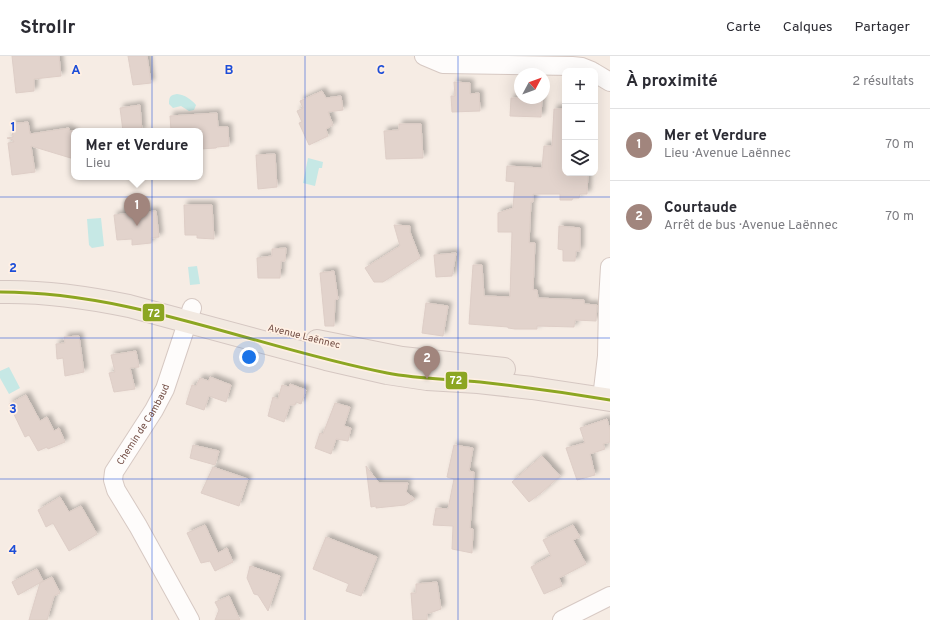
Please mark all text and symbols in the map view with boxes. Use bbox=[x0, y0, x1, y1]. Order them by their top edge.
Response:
text: Strollr bbox=[20, 16, 75, 40]
text: Carte bbox=[726, 19, 761, 36]
text: Calques bbox=[783, 19, 833, 36]
text: Partager bbox=[855, 19, 910, 36]
text: A bbox=[71, 63, 81, 79]
text: B bbox=[225, 63, 234, 79]
text: C bbox=[377, 63, 385, 79]
north arrow bbox=[514, 68, 550, 104]
map controls bbox=[562, 68, 598, 176]
button: + bbox=[562, 68, 598, 104]
text: À proximité bbox=[626, 71, 718, 93]
text: 2 résultats bbox=[852, 74, 914, 90]
button: − bbox=[562, 104, 598, 140]
text: 1 bbox=[10, 120, 16, 136]
text: Mer et Verdure bbox=[664, 127, 767, 146]
popup bbox=[71, 128, 203, 180]
text: Mer et Verdure bbox=[86, 137, 188, 156]
text: 1 bbox=[636, 137, 642, 153]
text: 70 m bbox=[885, 137, 914, 153]
button: layers bbox=[562, 140, 598, 176]
text: Lieu · Avenue Laënnec bbox=[664, 146, 791, 162]
text: Lieu bbox=[86, 156, 111, 172]
pin: 1 bbox=[124, 193, 150, 226]
text: Courtaude bbox=[664, 199, 737, 218]
text: 2 bbox=[635, 209, 643, 225]
text: 70 m bbox=[885, 209, 914, 225]
text: Arrêt de bus · Avenue Laënnec bbox=[664, 218, 838, 234]
text: 2 bbox=[9, 261, 17, 277]
line badge: 72 bbox=[142, 303, 165, 322]
text: 72 bbox=[148, 307, 160, 321]
street label: Avenue Laënnec bbox=[266, 322, 342, 352]
pin: 2 bbox=[414, 346, 440, 379]
your location bbox=[239, 347, 259, 367]
line badge: 72 bbox=[445, 371, 468, 390]
text: 72 bbox=[450, 374, 462, 388]
street label: Chemin de Cambaud bbox=[114, 382, 173, 468]
text: 3 bbox=[9, 402, 17, 418]
text: 4 bbox=[9, 543, 17, 559]

